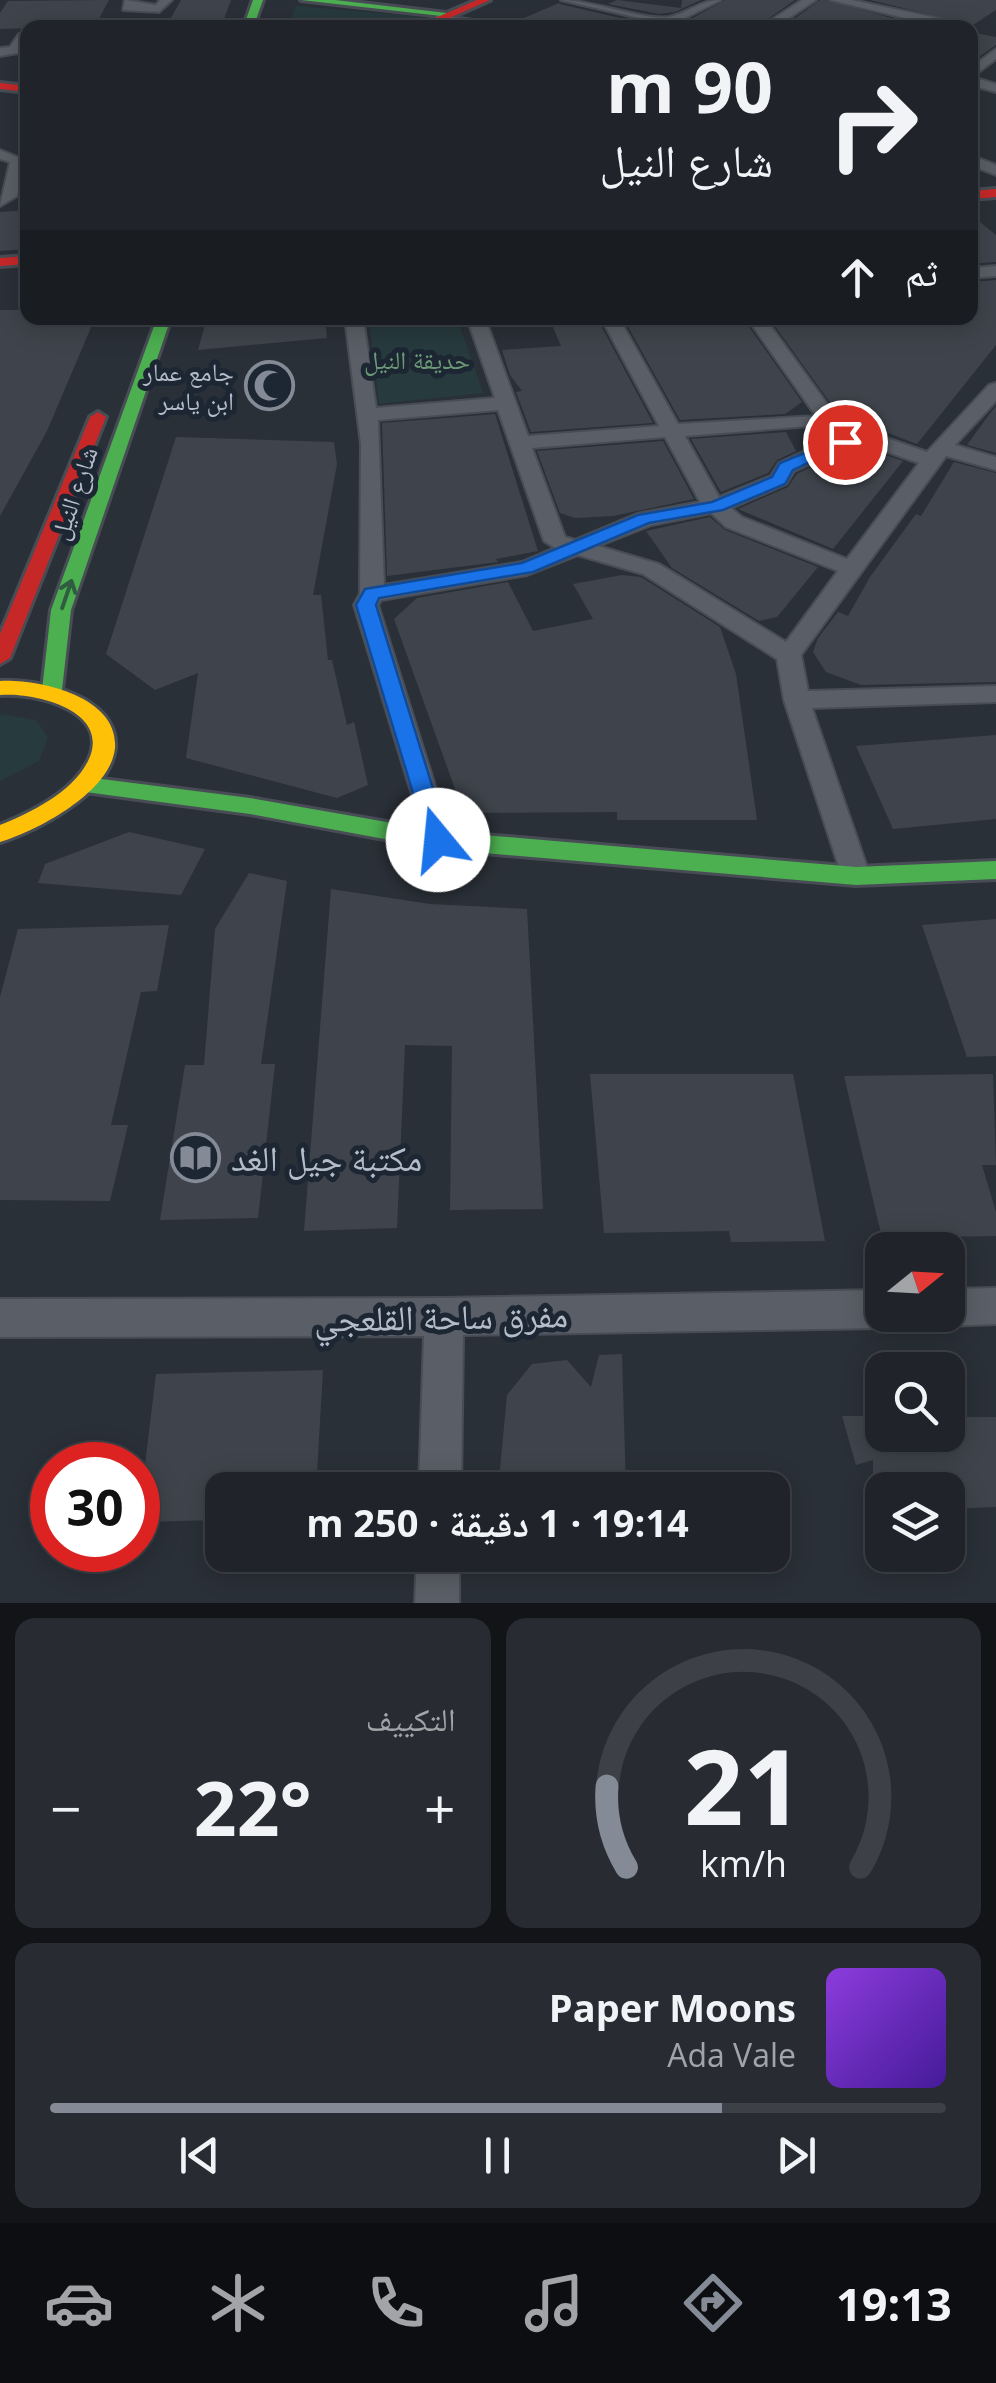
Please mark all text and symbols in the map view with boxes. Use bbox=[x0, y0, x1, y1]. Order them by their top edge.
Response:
text: 90 m bbox=[606, 38, 773, 134]
icon: right bbox=[808, 60, 938, 190]
text: شارع النيل bbox=[600, 129, 773, 190]
text: ثم bbox=[905, 245, 938, 297]
icon: ahead bbox=[830, 250, 885, 305]
park label: حديقة النيل bbox=[364, 342, 470, 376]
place label: جامع عمار ابن ياسر bbox=[142, 354, 234, 417]
mosque icon: جامع عمار ابن ياسر bbox=[243, 359, 295, 411]
pin bbox=[803, 400, 888, 485]
icon: arrive bbox=[818, 415, 873, 470]
street label: شارع النيل bbox=[41, 442, 105, 544]
one-way arrow bbox=[59, 579, 77, 611]
position arrow bbox=[386, 788, 490, 892]
library icon: مكتبة جيل الغد bbox=[170, 1131, 222, 1183]
place label: مكتبة جيل الغد bbox=[231, 1134, 422, 1181]
north arrow bbox=[865, 1232, 965, 1332]
map controls bbox=[865, 1232, 965, 1572]
street label: مفرق ساحة القلعجي bbox=[314, 1290, 569, 1348]
button: search bbox=[865, 1352, 965, 1452]
speed limit sign: 30 bbox=[30, 1442, 160, 1572]
button: layers bbox=[865, 1472, 965, 1572]
text: 19:14 · 1 دقيقة · 250 m bbox=[306, 1496, 689, 1548]
text: التكييف bbox=[366, 1697, 456, 1740]
text: 21 bbox=[684, 1714, 803, 1855]
text: 22° bbox=[194, 1756, 312, 1858]
text: − bbox=[50, 1770, 81, 1845]
text: + bbox=[424, 1770, 455, 1845]
text: km/h bbox=[700, 1839, 787, 1887]
text: Paper Moons bbox=[549, 1981, 796, 2033]
text: Ada Vale bbox=[667, 2033, 796, 2076]
icon: previous bbox=[172, 2128, 227, 2183]
icon: pause bbox=[470, 2128, 525, 2183]
icon: next bbox=[769, 2128, 824, 2183]
icon: car bbox=[44, 2268, 114, 2338]
icon: climate bbox=[203, 2268, 273, 2338]
icon: phone bbox=[361, 2268, 431, 2338]
icon: music bbox=[519, 2268, 589, 2338]
icon: directions bbox=[678, 2268, 748, 2338]
text: 19:13 bbox=[836, 2273, 952, 2334]

